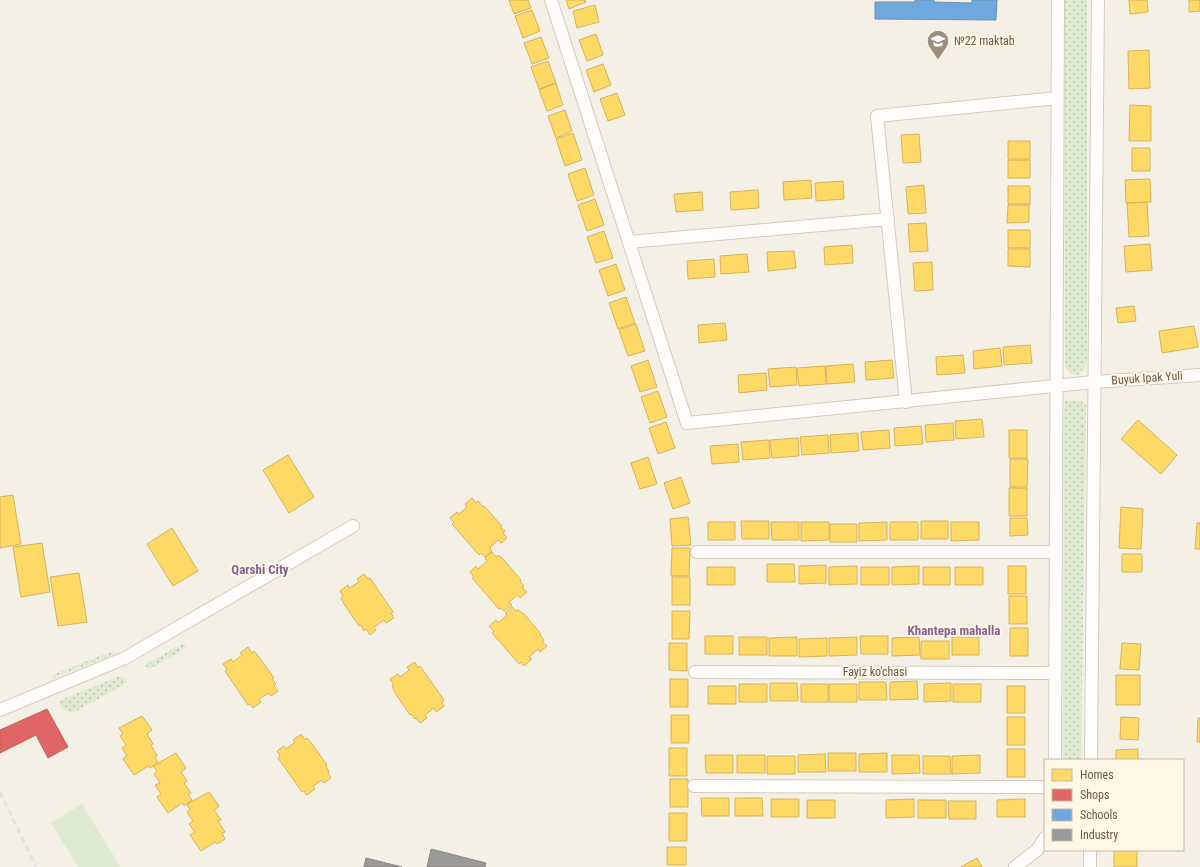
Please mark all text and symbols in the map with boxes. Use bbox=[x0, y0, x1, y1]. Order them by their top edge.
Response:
school or university icon: №22 maktab bbox=[925, 28, 951, 61]
place label: №22 maktab bbox=[954, 34, 1015, 48]
street label: Buyuk Ipak Yuli bbox=[1111, 369, 1183, 387]
district label: Qarshi City bbox=[231, 562, 289, 577]
district label: Khantepa mahalla bbox=[908, 623, 1000, 638]
street label: Fayiz ko'chasi bbox=[843, 665, 907, 679]
legend bbox=[1044, 759, 1184, 851]
text: Homes bbox=[1080, 768, 1114, 782]
text: Shops bbox=[1080, 788, 1109, 802]
text: Schools bbox=[1080, 808, 1118, 822]
text: Industry bbox=[1080, 828, 1118, 842]

